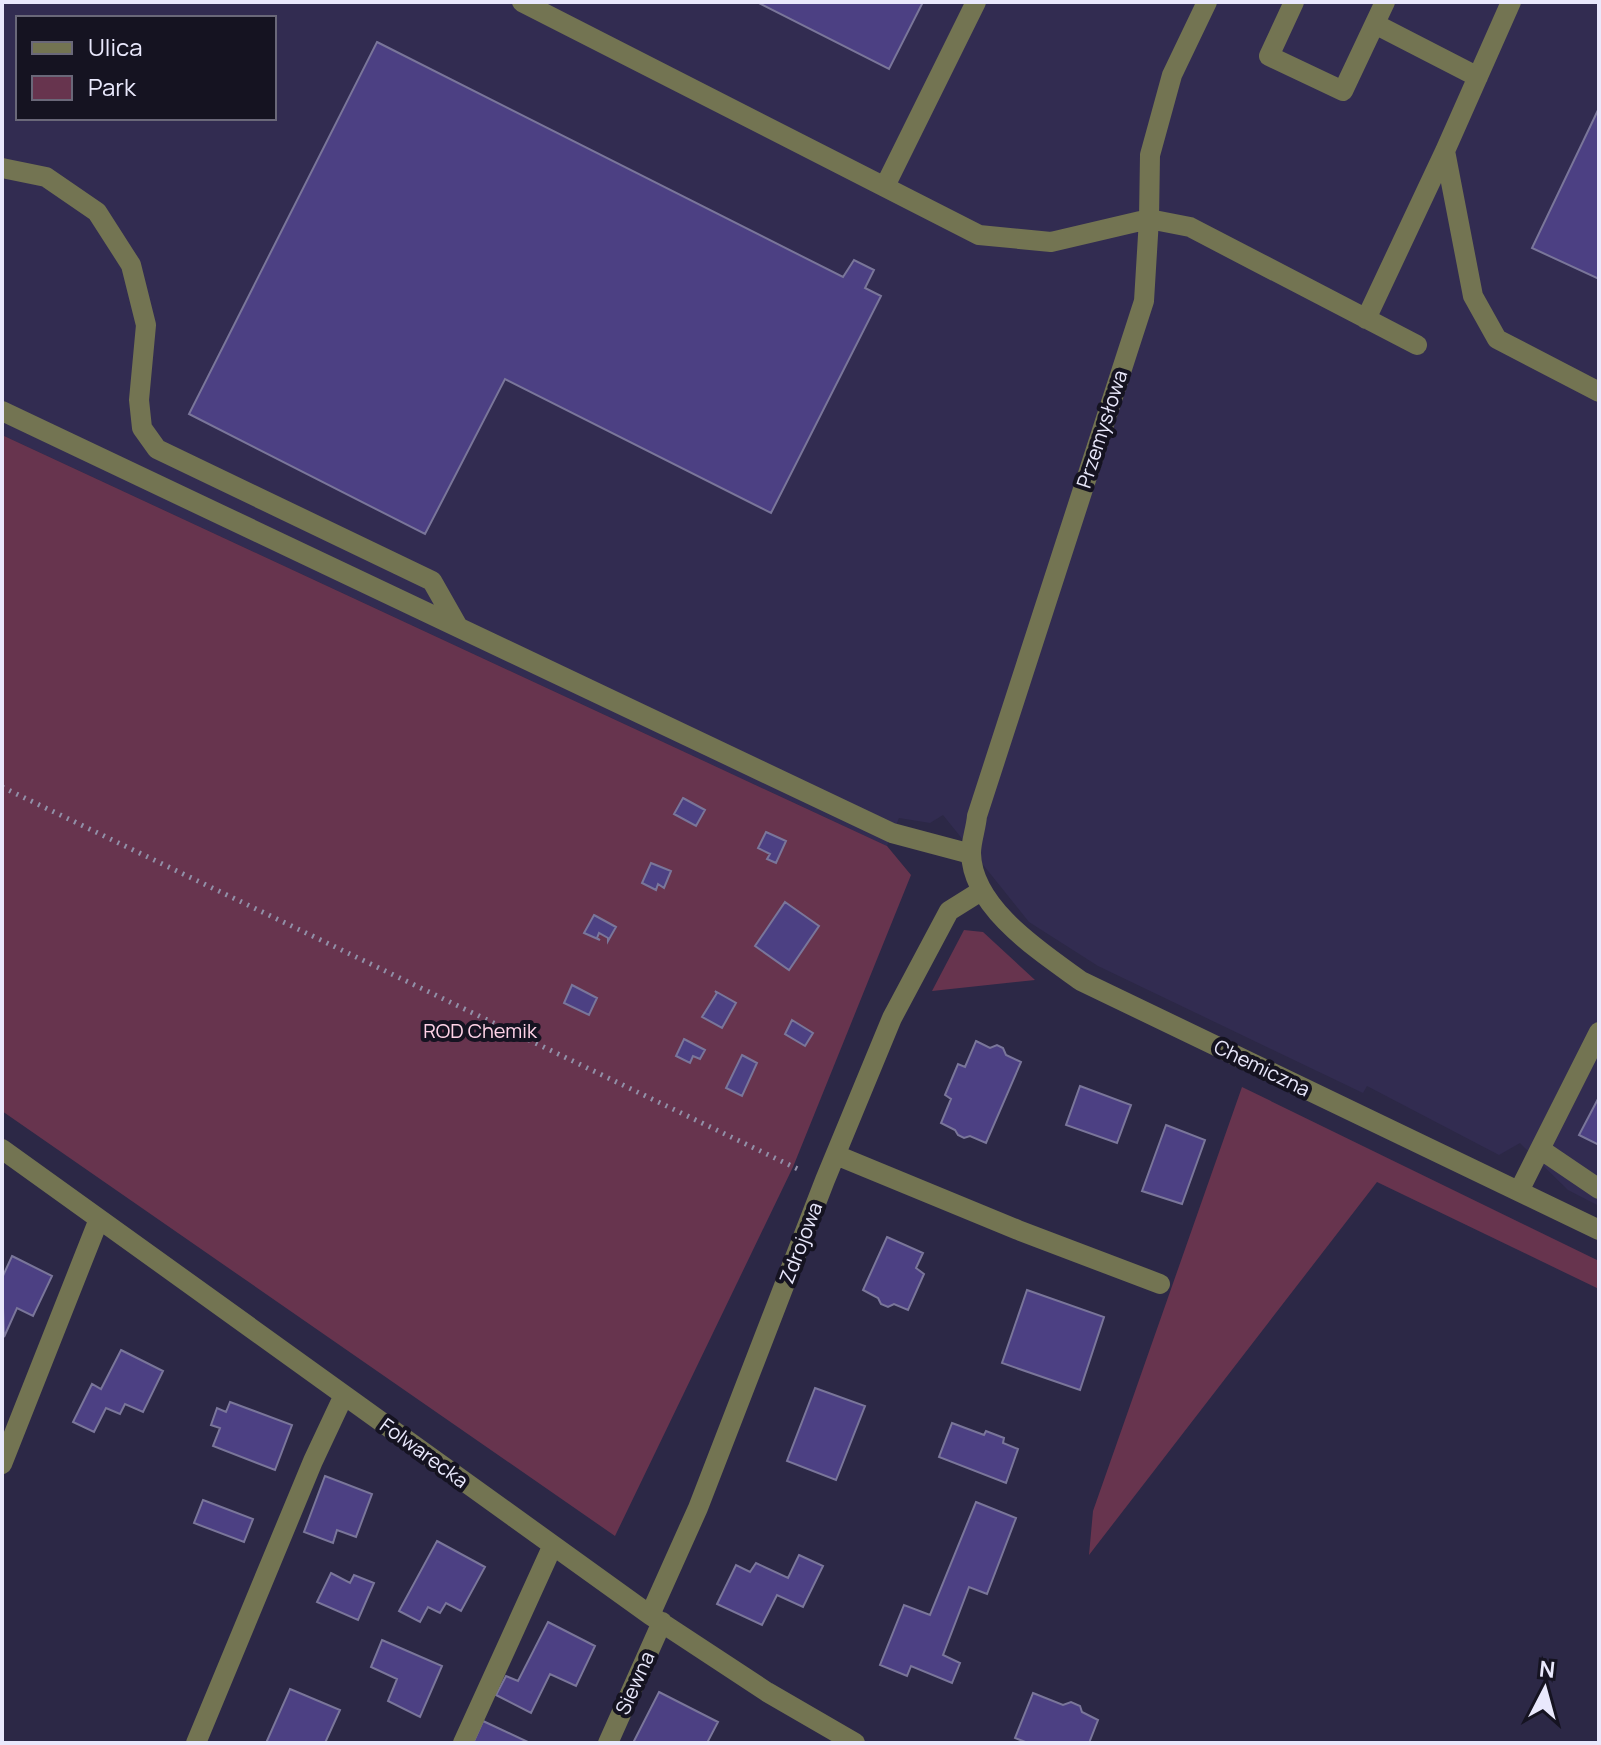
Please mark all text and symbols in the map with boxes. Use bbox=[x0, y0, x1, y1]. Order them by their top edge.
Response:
legend bbox=[16, 16, 276, 120]
text: Ulica bbox=[88, 30, 143, 63]
text: Park bbox=[88, 70, 137, 103]
street label: Przemysłowa bbox=[1070, 366, 1133, 491]
park label: ROD Chemik bbox=[423, 1017, 538, 1044]
street label: Chemiczna bbox=[1210, 1033, 1315, 1102]
street label: Zdrojowa bbox=[773, 1198, 828, 1287]
street label: Folwarecka bbox=[375, 1411, 474, 1494]
street label: Siewna bbox=[609, 1647, 660, 1719]
north arrow bbox=[1505, 1649, 1585, 1729]
text: N bbox=[1538, 1653, 1557, 1685]

